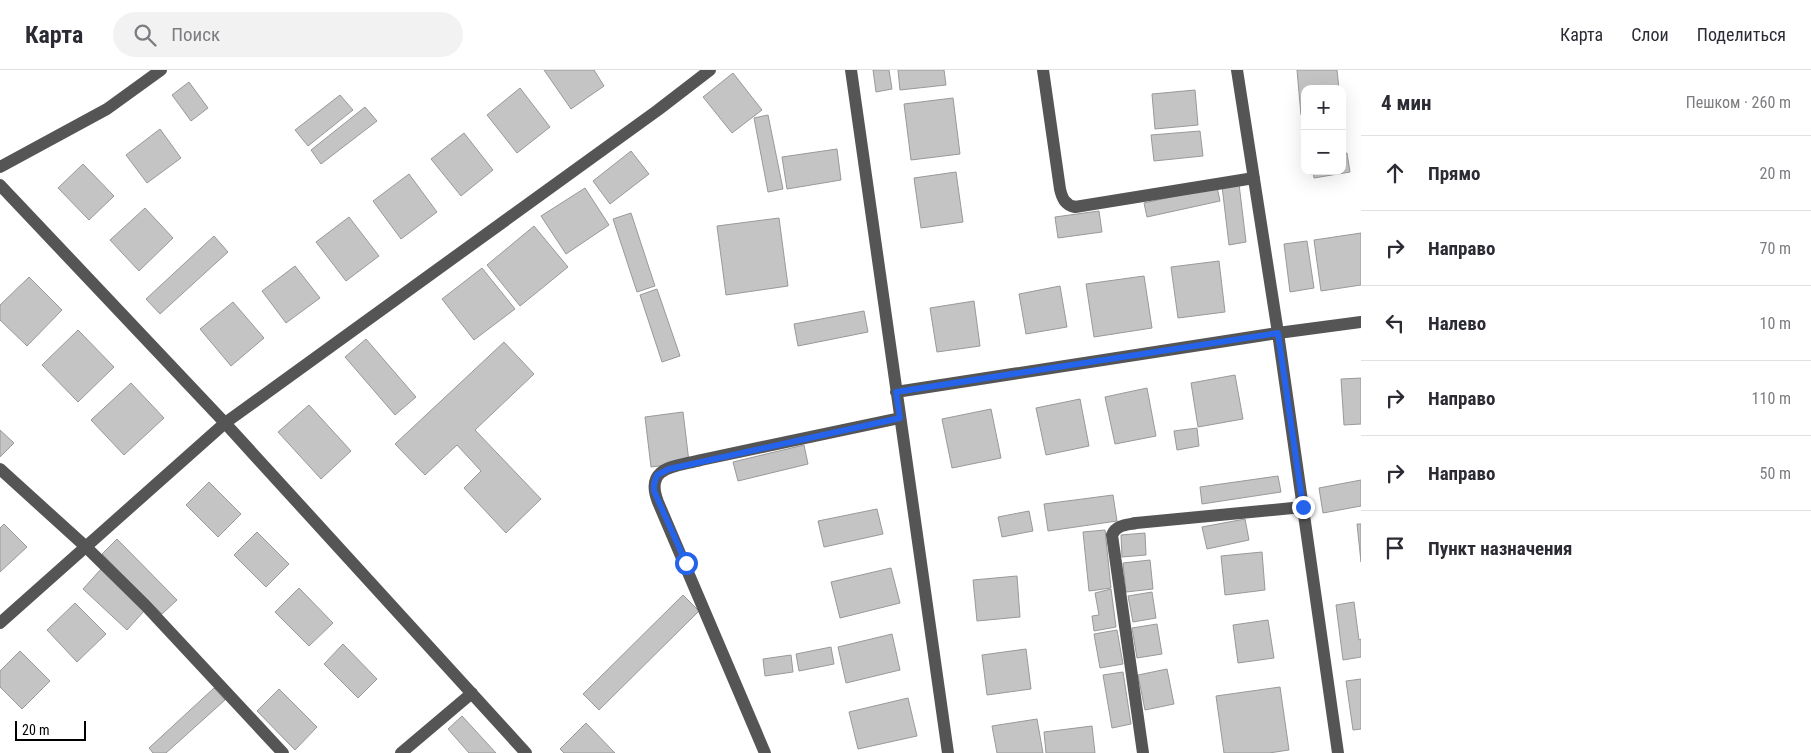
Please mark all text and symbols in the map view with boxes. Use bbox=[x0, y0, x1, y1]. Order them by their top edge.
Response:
search box bbox=[113, 12, 463, 57]
text: Карта bbox=[25, 21, 83, 49]
icon: search bbox=[131, 21, 159, 49]
text: Поиск bbox=[171, 23, 220, 46]
text: Карта bbox=[1560, 24, 1603, 45]
text: Слои bbox=[1631, 24, 1669, 45]
text: Поделиться bbox=[1697, 24, 1786, 45]
map controls bbox=[1301, 85, 1346, 175]
button: + bbox=[1301, 85, 1346, 130]
text: 4 мин bbox=[1381, 91, 1431, 115]
text: Пешком · 260 m bbox=[1686, 93, 1791, 112]
button: − bbox=[1301, 130, 1346, 175]
icon: ahead bbox=[1381, 159, 1409, 187]
text: Прямо bbox=[1428, 162, 1481, 185]
text: 20 m bbox=[1759, 164, 1791, 183]
icon: right bbox=[1381, 234, 1409, 262]
text: Направо bbox=[1428, 237, 1495, 260]
text: 70 m bbox=[1759, 239, 1791, 258]
icon: left bbox=[1381, 309, 1409, 337]
text: Налево bbox=[1428, 312, 1486, 335]
text: 10 m bbox=[1759, 314, 1791, 333]
icon: right bbox=[1381, 384, 1409, 412]
text: Направо bbox=[1428, 387, 1495, 410]
text: 110 m bbox=[1752, 389, 1791, 408]
icon: right bbox=[1381, 459, 1409, 487]
text: Направо bbox=[1428, 462, 1495, 485]
text: 50 m bbox=[1759, 464, 1791, 483]
route end bbox=[1292, 496, 1315, 519]
icon: arrive bbox=[1381, 534, 1409, 562]
text: Пункт назначения bbox=[1428, 537, 1572, 560]
route start bbox=[675, 552, 698, 575]
scale bar bbox=[15, 718, 86, 741]
text: 20 m bbox=[22, 722, 50, 738]

